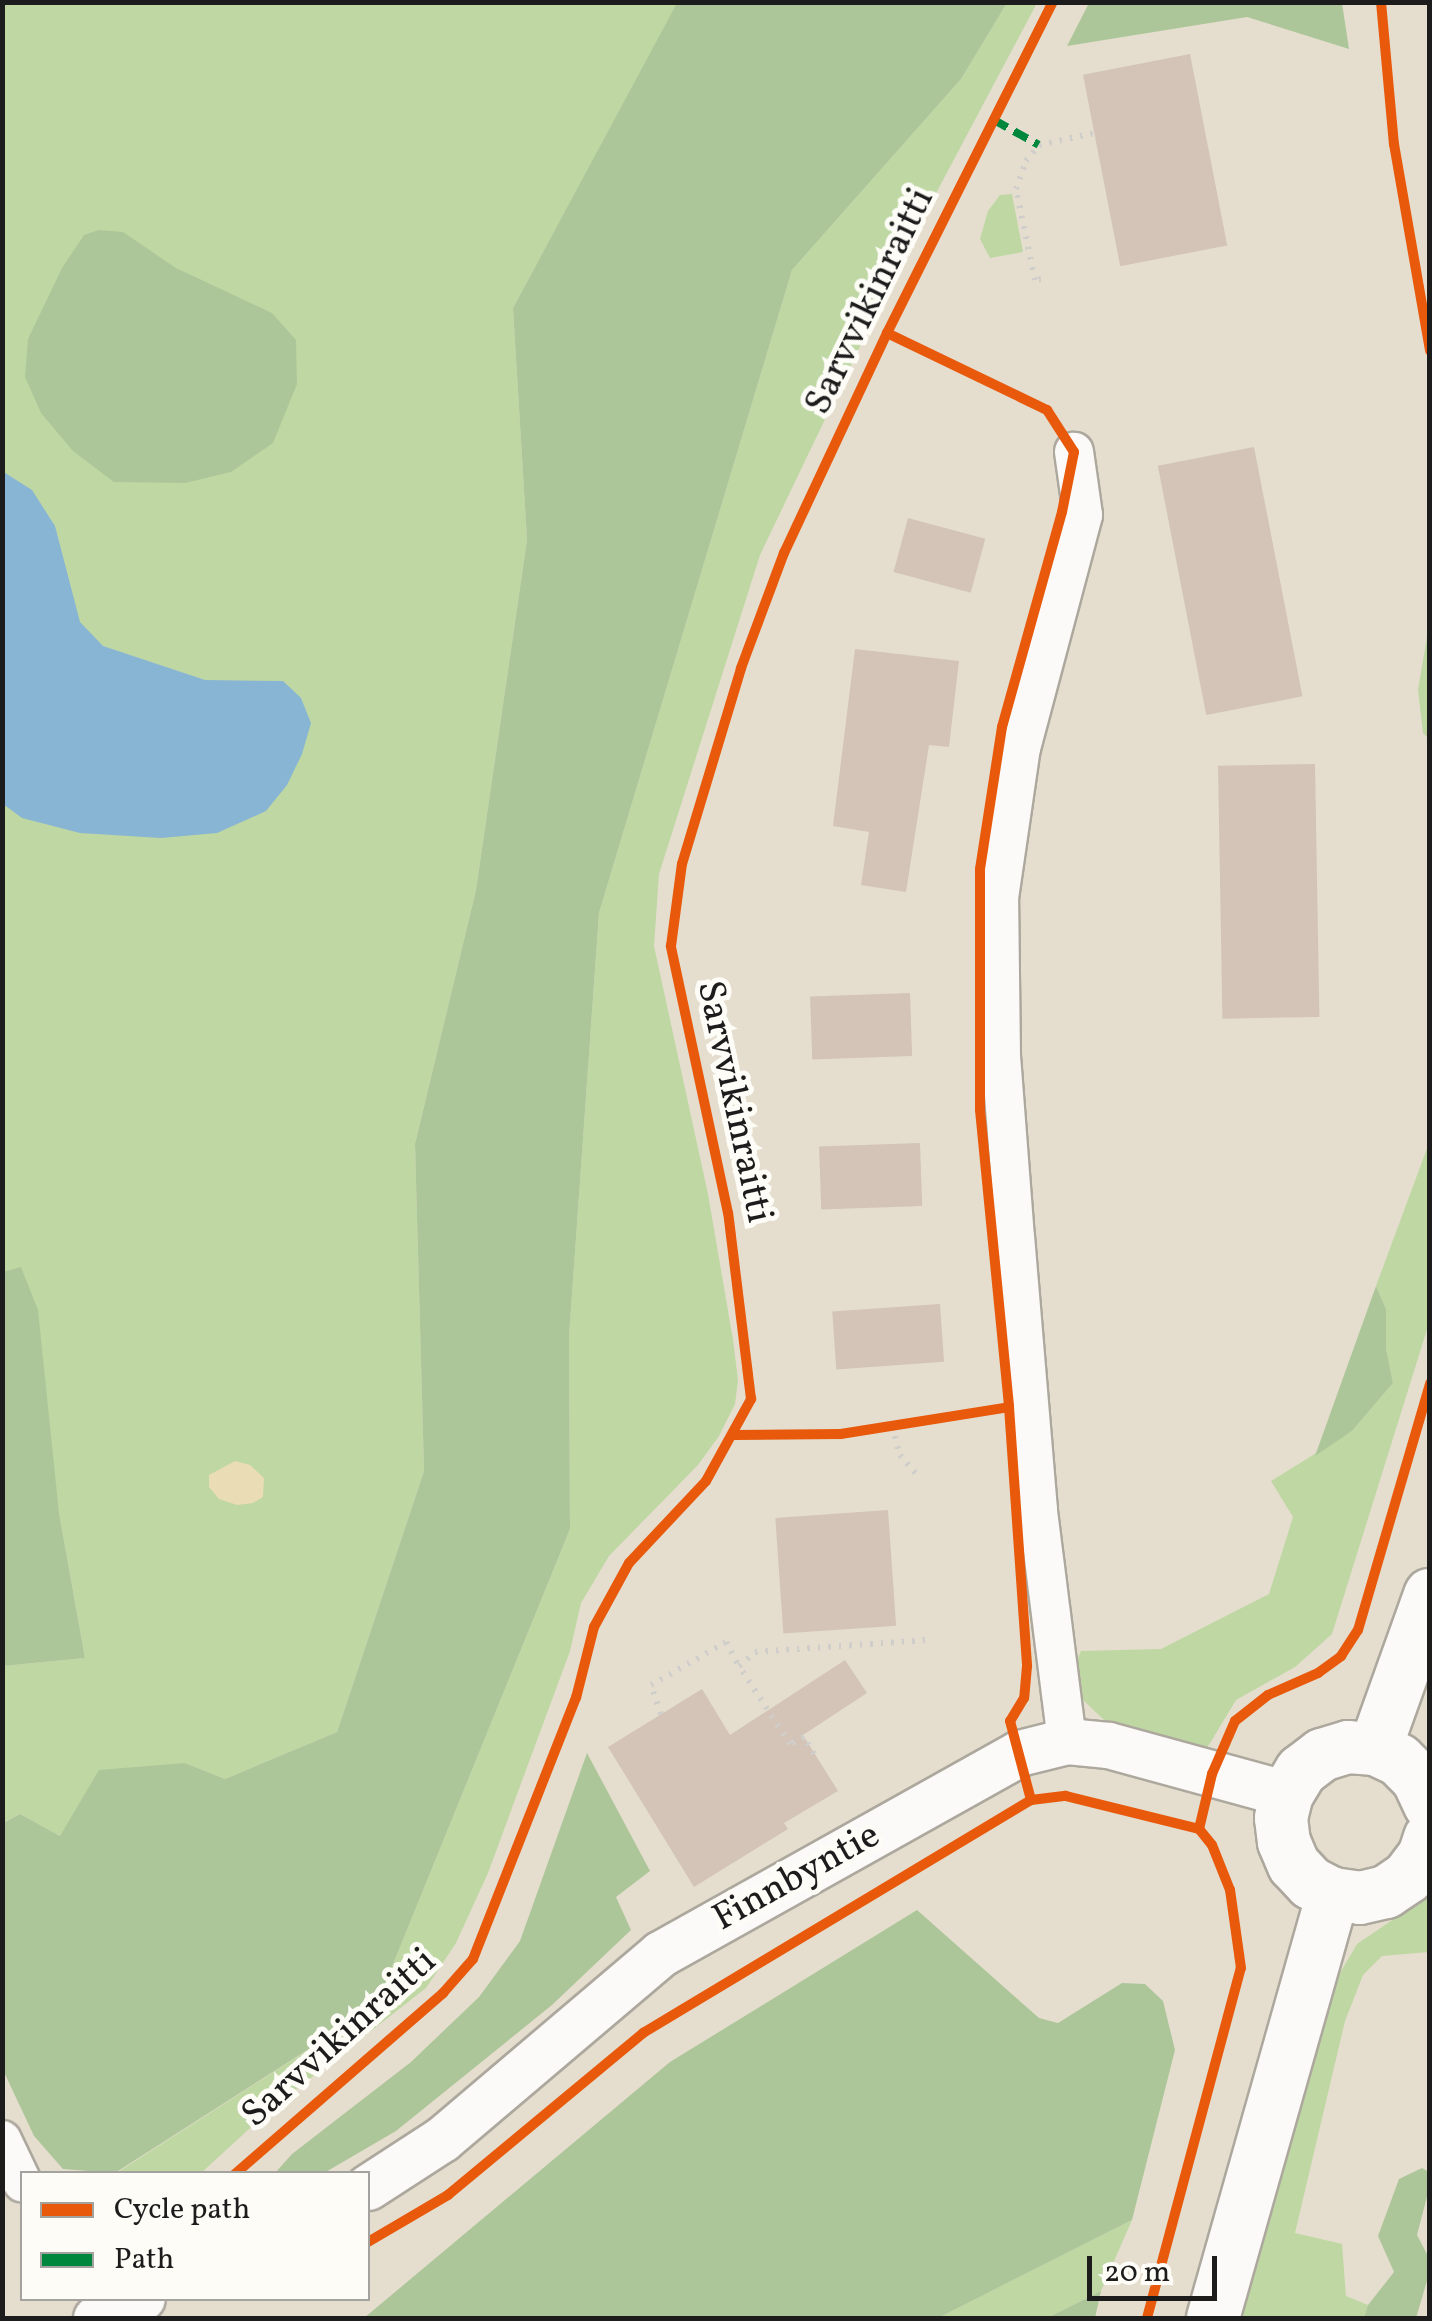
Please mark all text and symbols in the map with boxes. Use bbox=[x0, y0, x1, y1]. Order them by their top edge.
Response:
street label: Sarvvikinraitti bbox=[797, 181, 945, 423]
street label: Sarvvikinraitti bbox=[685, 977, 781, 1227]
street label: Finnbyntie bbox=[706, 1814, 888, 1942]
street label: Sarvvikinraitti bbox=[233, 1940, 447, 2138]
legend bbox=[20, 2171, 370, 2301]
text: Cycle path bbox=[114, 2189, 250, 2231]
scale bar bbox=[1092, 2236, 1222, 2298]
text: Path bbox=[114, 2239, 174, 2281]
text: 20 m bbox=[1104, 2252, 1170, 2294]

